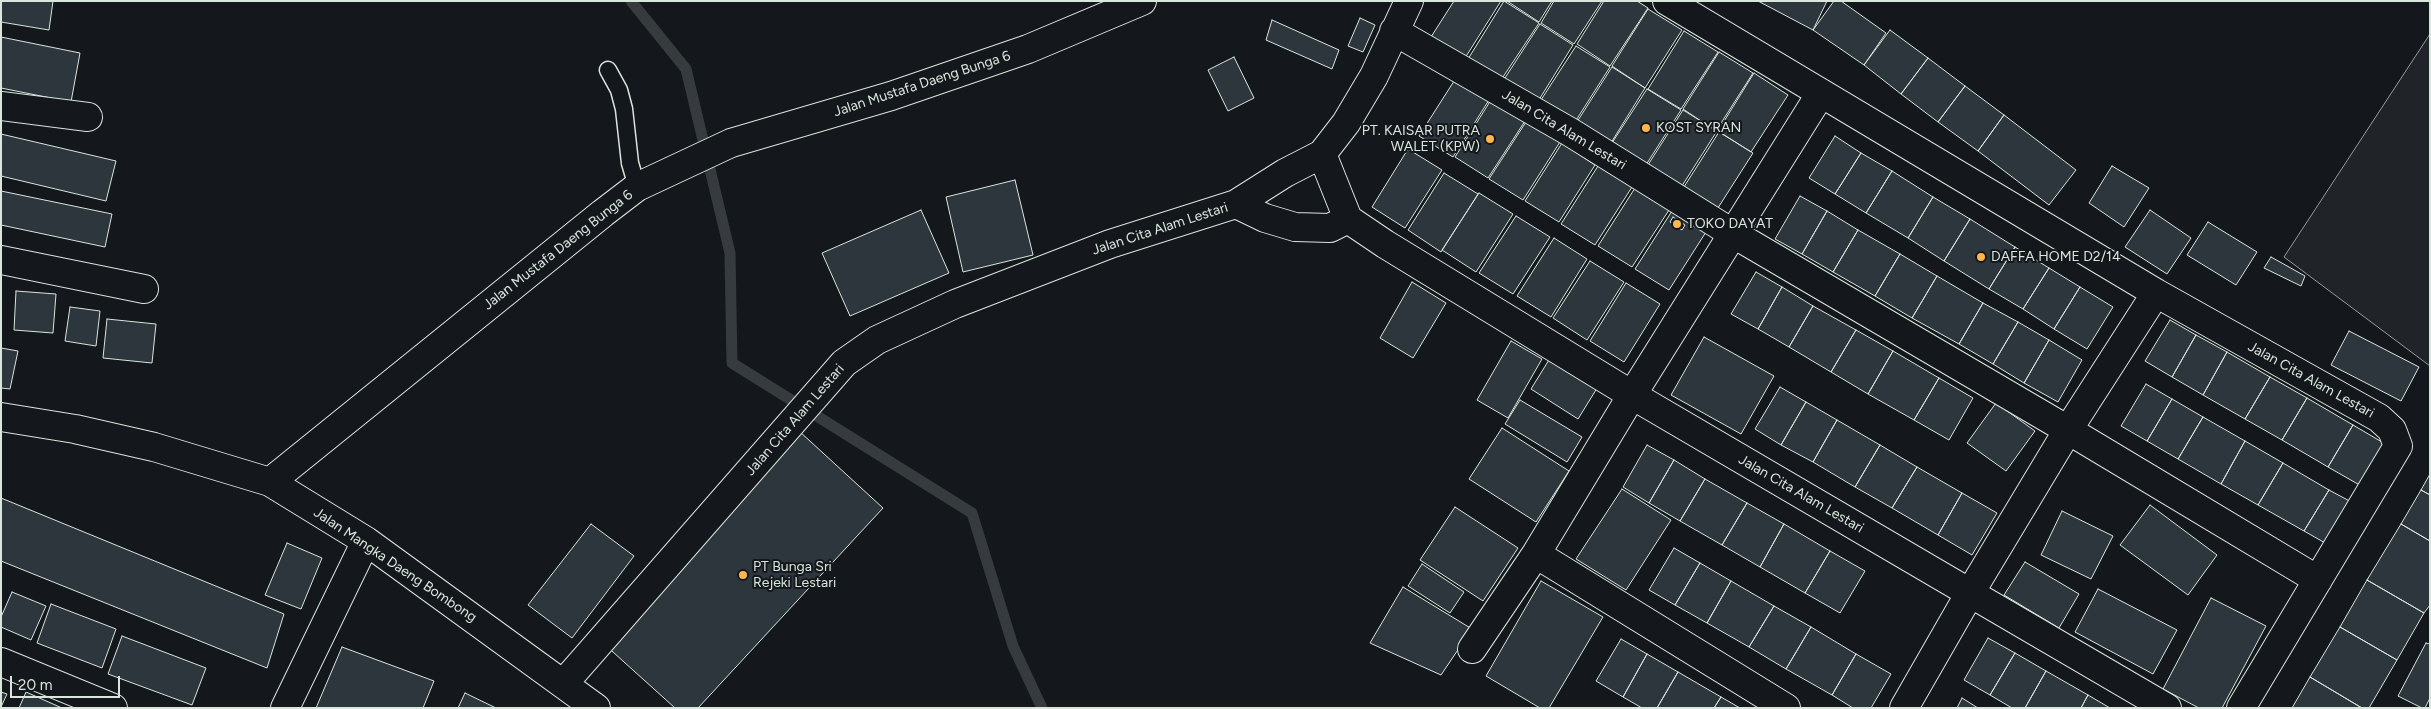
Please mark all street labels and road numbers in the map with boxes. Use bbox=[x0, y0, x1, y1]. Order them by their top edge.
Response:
street label: Jalan Mustafa Daeng Bunga 6 bbox=[831, 47, 1013, 121]
street label: Jalan Cita Alam Lestari bbox=[1499, 86, 1629, 174]
street label: Jalan Mustafa Daeng Bunga 6 bbox=[480, 186, 636, 314]
street label: Jalan Cita Alam Lestari bbox=[1090, 199, 1230, 259]
street label: Jalan Cita Alam Lestari bbox=[2245, 338, 2377, 422]
street label: Jalan Cita Alam Lestari bbox=[742, 361, 848, 479]
street label: Jalan Cita Alam Lestari bbox=[1735, 451, 1867, 537]
street label: Jalan Mangka Daeng Bombong bbox=[310, 504, 480, 626]

